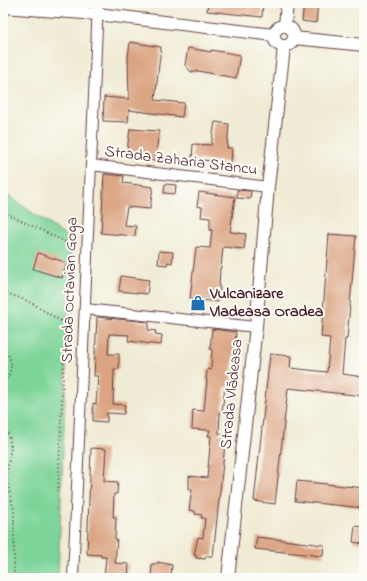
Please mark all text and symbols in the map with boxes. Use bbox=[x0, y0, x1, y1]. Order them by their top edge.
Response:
street label: Strada Zaharia Stancu bbox=[103, 140, 259, 182]
street label: Strada Octavian Goga bbox=[55, 216, 85, 364]
place label: Vulcanizare Vladeasa Oradea bbox=[209, 282, 324, 324]
shop icon: Vulcanizare Vladeasa Oradea bbox=[189, 294, 207, 312]
street label: Strada Vlădeasa bbox=[214, 338, 250, 450]

